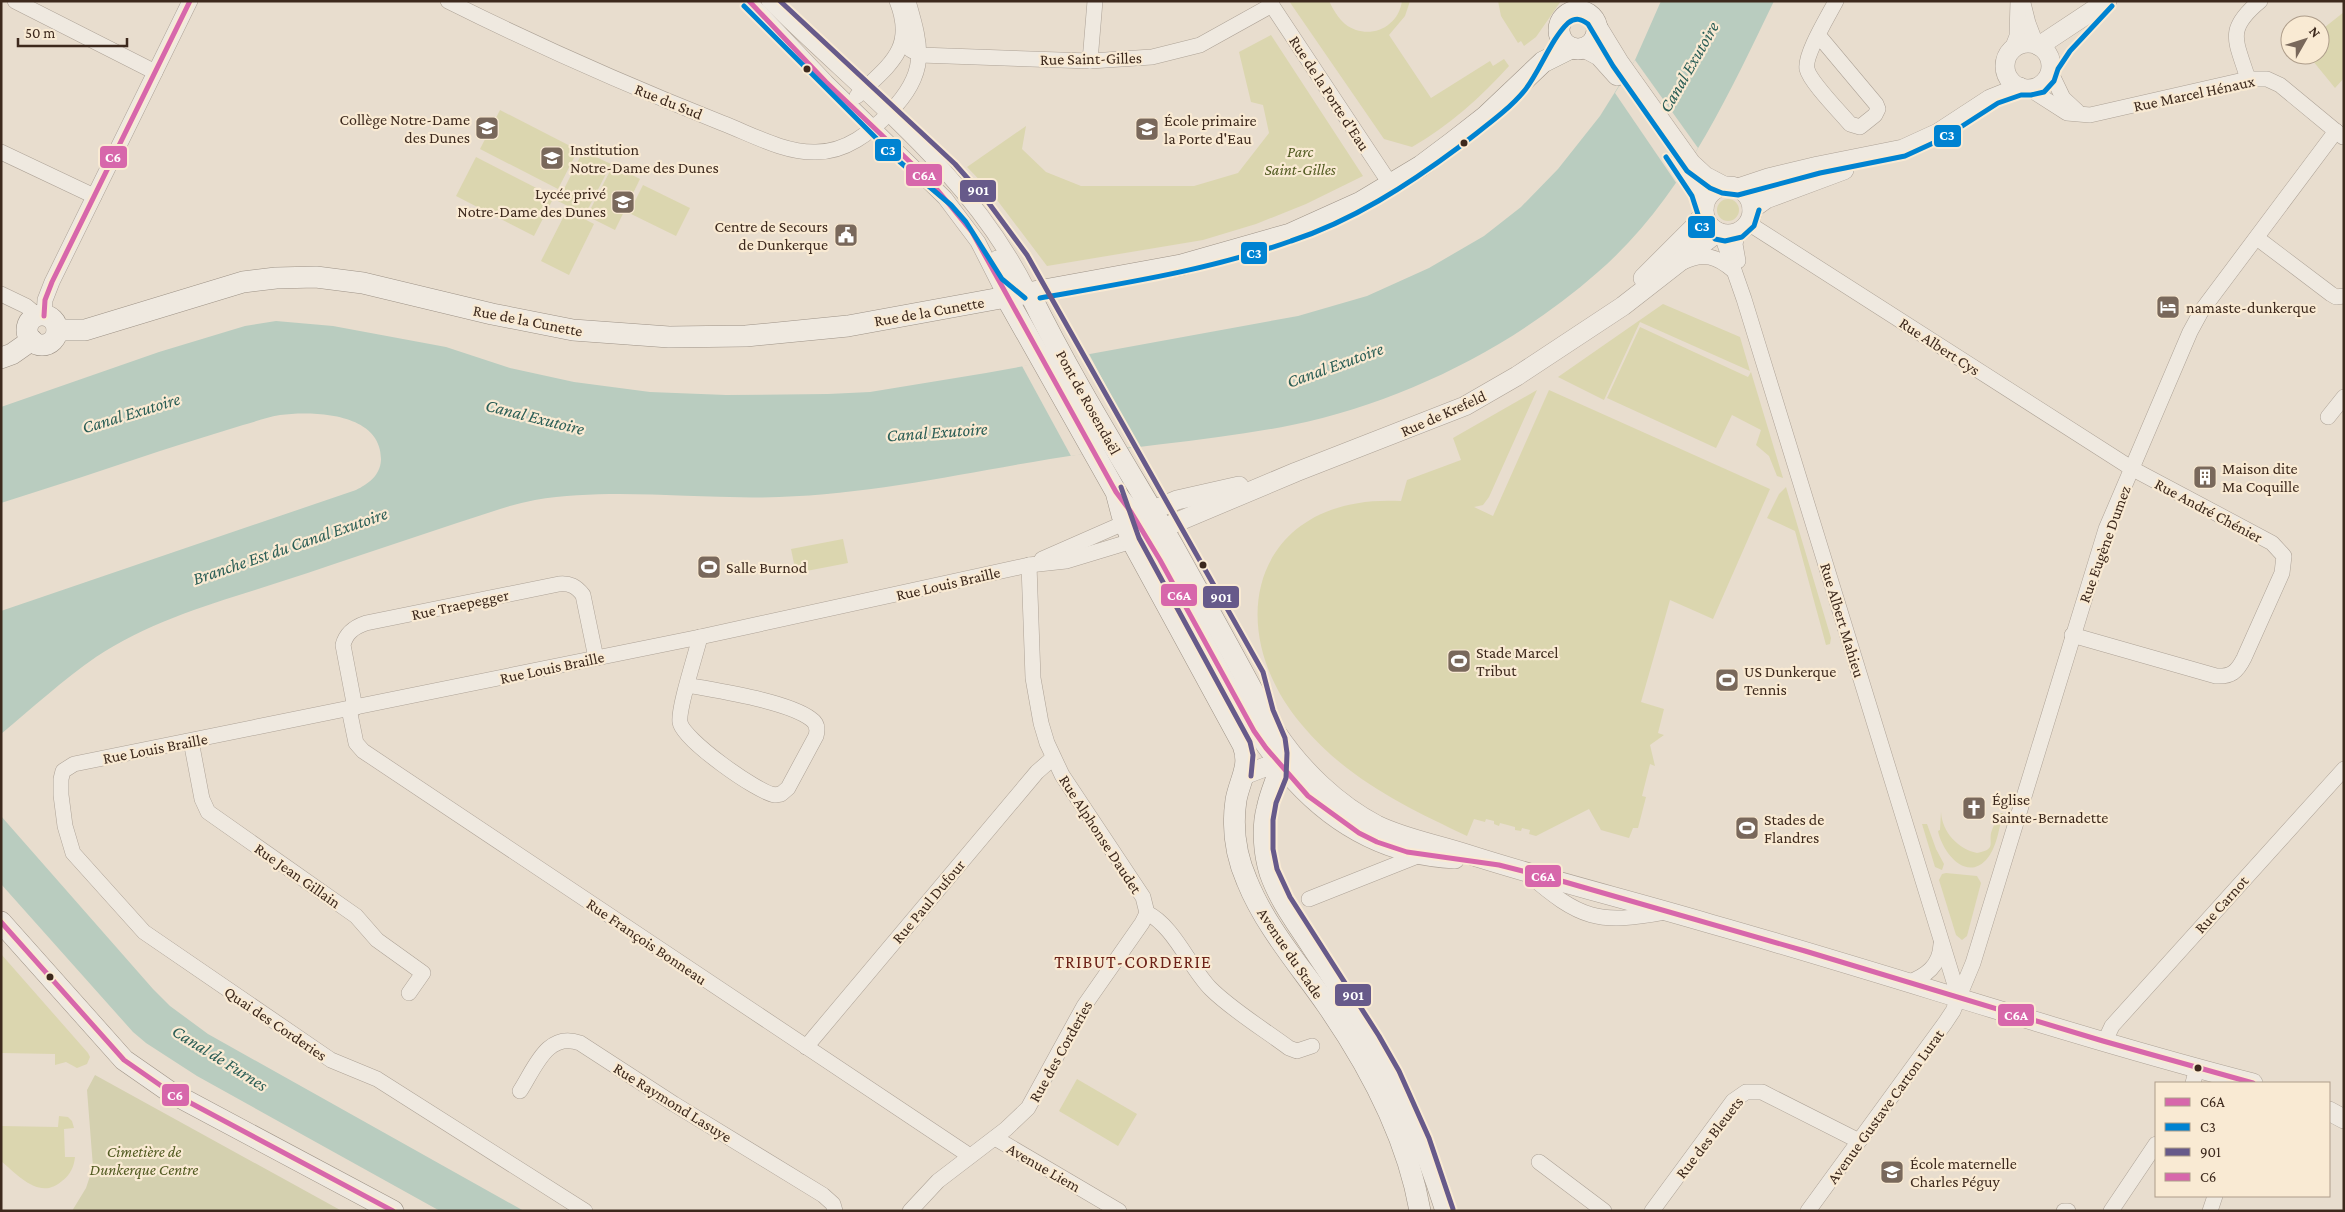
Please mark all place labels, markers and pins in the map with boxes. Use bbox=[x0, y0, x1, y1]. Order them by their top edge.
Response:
unlabelled marker bbox=[802, 64, 812, 74]
place label: Collège Notre-Dame des Dunes bbox=[340, 111, 470, 146]
place label: École primaire la Porte d'Eau bbox=[1164, 112, 1257, 147]
school or university icon: Collège Notre-Dame des Dunes bbox=[474, 115, 500, 141]
school or university icon: École primaire la Porte d'Eau bbox=[1134, 116, 1160, 142]
unlabelled marker bbox=[1459, 138, 1469, 148]
place label: Institution Notre-Dame des Dunes bbox=[570, 141, 719, 176]
school or university icon: Institution Notre-Dame des Dunes bbox=[539, 145, 565, 171]
place label: Lycée privé Notre-Dame des Dunes bbox=[457, 185, 606, 220]
school or university icon: Lycée privé Notre-Dame des Dunes bbox=[610, 189, 636, 215]
place label: Centre de Secours de Dunkerque bbox=[715, 218, 828, 254]
public building icon: Centre de Secours de Dunkerque bbox=[833, 222, 859, 248]
hotel icon: namaste-dunkerque bbox=[2155, 294, 2181, 320]
place label: namaste-dunkerque bbox=[2186, 299, 2316, 317]
place label: Maison dite Ma Coquille bbox=[2222, 460, 2299, 496]
building icon: Maison dite Ma Coquille bbox=[2192, 464, 2218, 490]
sports icon: Salle Burnod bbox=[696, 554, 722, 580]
place label: Salle Burnod bbox=[726, 559, 808, 576]
unlabelled marker bbox=[1198, 560, 1208, 570]
place label: Stade Marcel Tribut bbox=[1476, 644, 1558, 679]
sports icon: Stade Marcel Tribut bbox=[1446, 648, 1472, 674]
place label: US Dunkerque Tennis bbox=[1744, 663, 1836, 698]
sports icon: US Dunkerque Tennis bbox=[1714, 667, 1740, 693]
place label: Église Sainte-Bernadette bbox=[1992, 791, 2108, 826]
church icon: Église Sainte-Bernadette bbox=[1961, 795, 1987, 821]
place label: Stades de Flandres bbox=[1764, 811, 1824, 846]
sports icon: Stades de Flandres bbox=[1734, 815, 1760, 841]
unlabelled marker bbox=[45, 972, 55, 982]
unlabelled marker bbox=[2193, 1063, 2203, 1073]
place label: École maternelle Charles Péguy bbox=[1910, 1155, 2017, 1191]
school or university icon: École maternelle Charles Péguy bbox=[1879, 1159, 1905, 1185]

